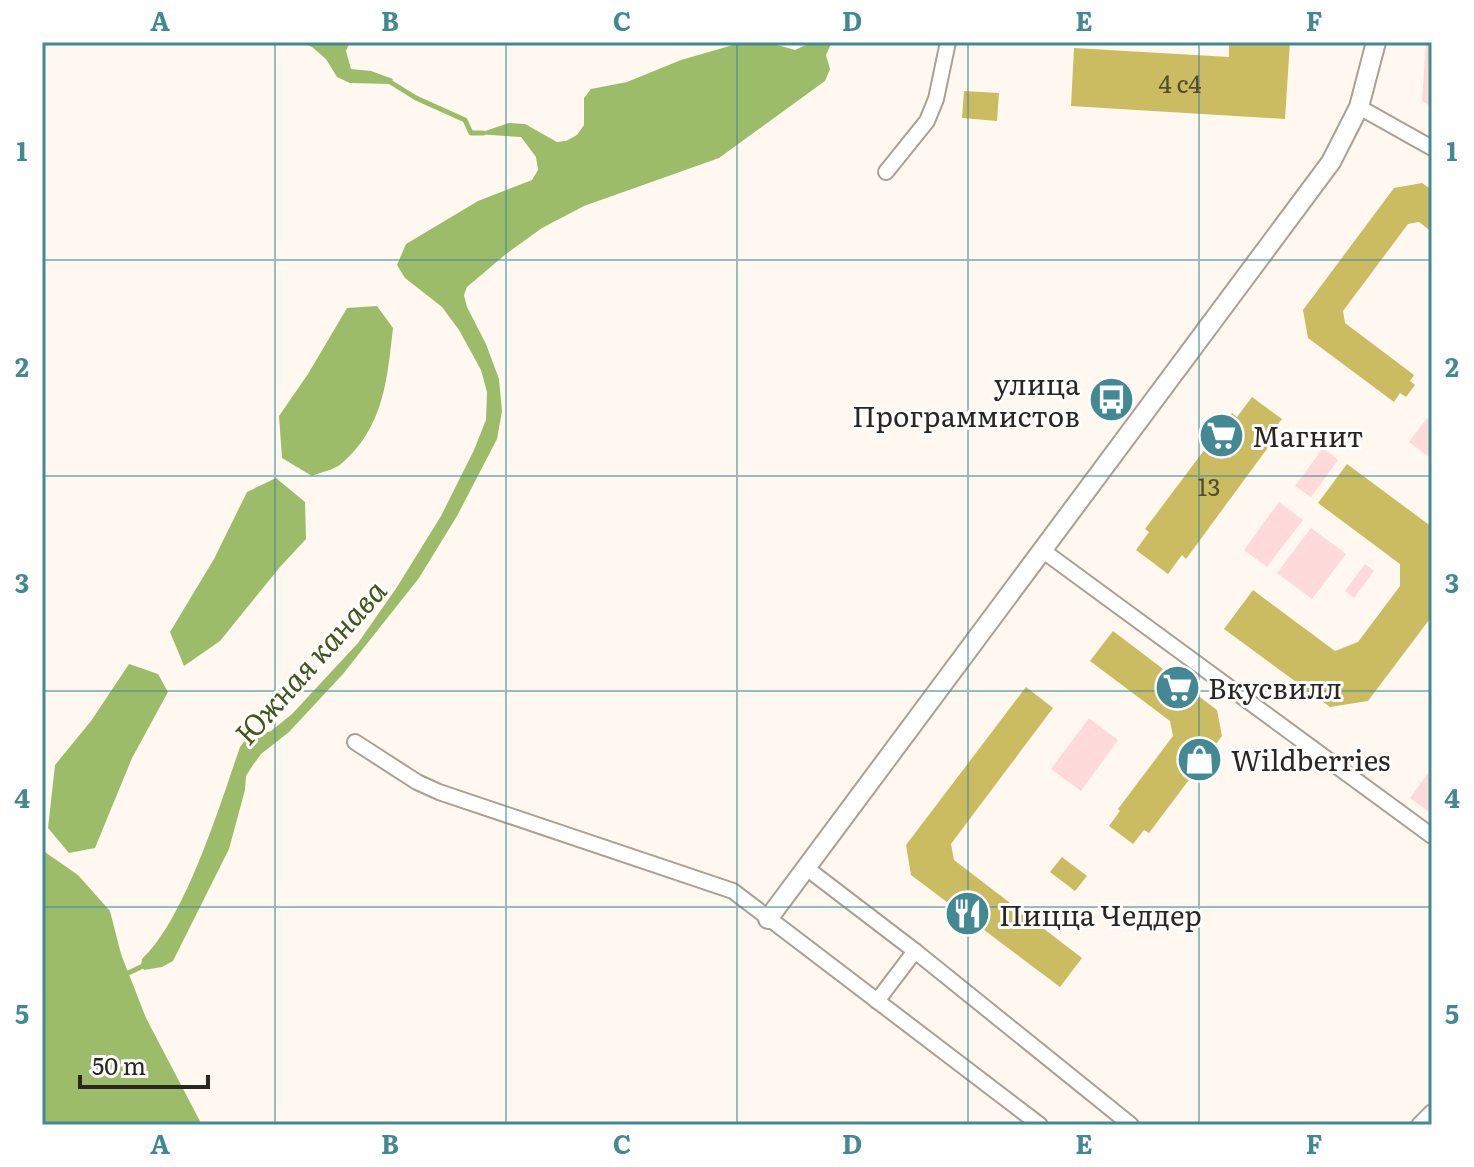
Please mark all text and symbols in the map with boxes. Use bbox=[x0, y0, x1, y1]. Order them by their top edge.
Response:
text: A bbox=[150, 0, 170, 39]
text: B bbox=[381, 0, 399, 39]
text: C bbox=[613, 0, 631, 39]
text: D bbox=[842, 0, 862, 39]
text: E bbox=[1075, 0, 1093, 39]
text: F bbox=[1306, 0, 1322, 39]
house number: 4 с4 bbox=[1158, 65, 1202, 100]
text: 1 bbox=[17, 130, 28, 169]
text: 1 bbox=[1447, 130, 1458, 169]
text: 2 bbox=[15, 346, 29, 385]
text: 2 bbox=[1445, 346, 1459, 385]
place label: улица Программистов bbox=[852, 362, 1080, 436]
bus stop icon: улица Программистов bbox=[1087, 375, 1135, 423]
supermarket icon: Магнит bbox=[1197, 411, 1245, 459]
place label: Магнит bbox=[1252, 414, 1363, 456]
house number: 13 bbox=[1198, 468, 1220, 503]
text: 3 bbox=[15, 562, 29, 601]
text: 3 bbox=[1445, 562, 1459, 601]
water label: Южная канава bbox=[223, 569, 395, 753]
supermarket icon: Вкусвилл bbox=[1153, 663, 1201, 711]
place label: Вкусвилл bbox=[1208, 666, 1342, 708]
shop icon: Wildberries bbox=[1176, 735, 1224, 783]
place label: Wildberries bbox=[1231, 738, 1390, 780]
text: 4 bbox=[14, 777, 30, 816]
text: 4 bbox=[1444, 777, 1460, 816]
restaurant icon: Пицца Чеддер bbox=[944, 890, 992, 938]
place label: Пицца Чеддер bbox=[999, 893, 1202, 935]
text: 5 bbox=[15, 993, 29, 1032]
text: 5 bbox=[1445, 993, 1459, 1032]
scale bar bbox=[80, 1039, 208, 1089]
text: 50 m bbox=[92, 1047, 146, 1082]
text: A bbox=[150, 1123, 170, 1162]
text: B bbox=[381, 1123, 399, 1162]
text: C bbox=[613, 1123, 631, 1162]
text: D bbox=[842, 1123, 862, 1162]
text: E bbox=[1075, 1123, 1093, 1162]
text: F bbox=[1306, 1123, 1322, 1162]

